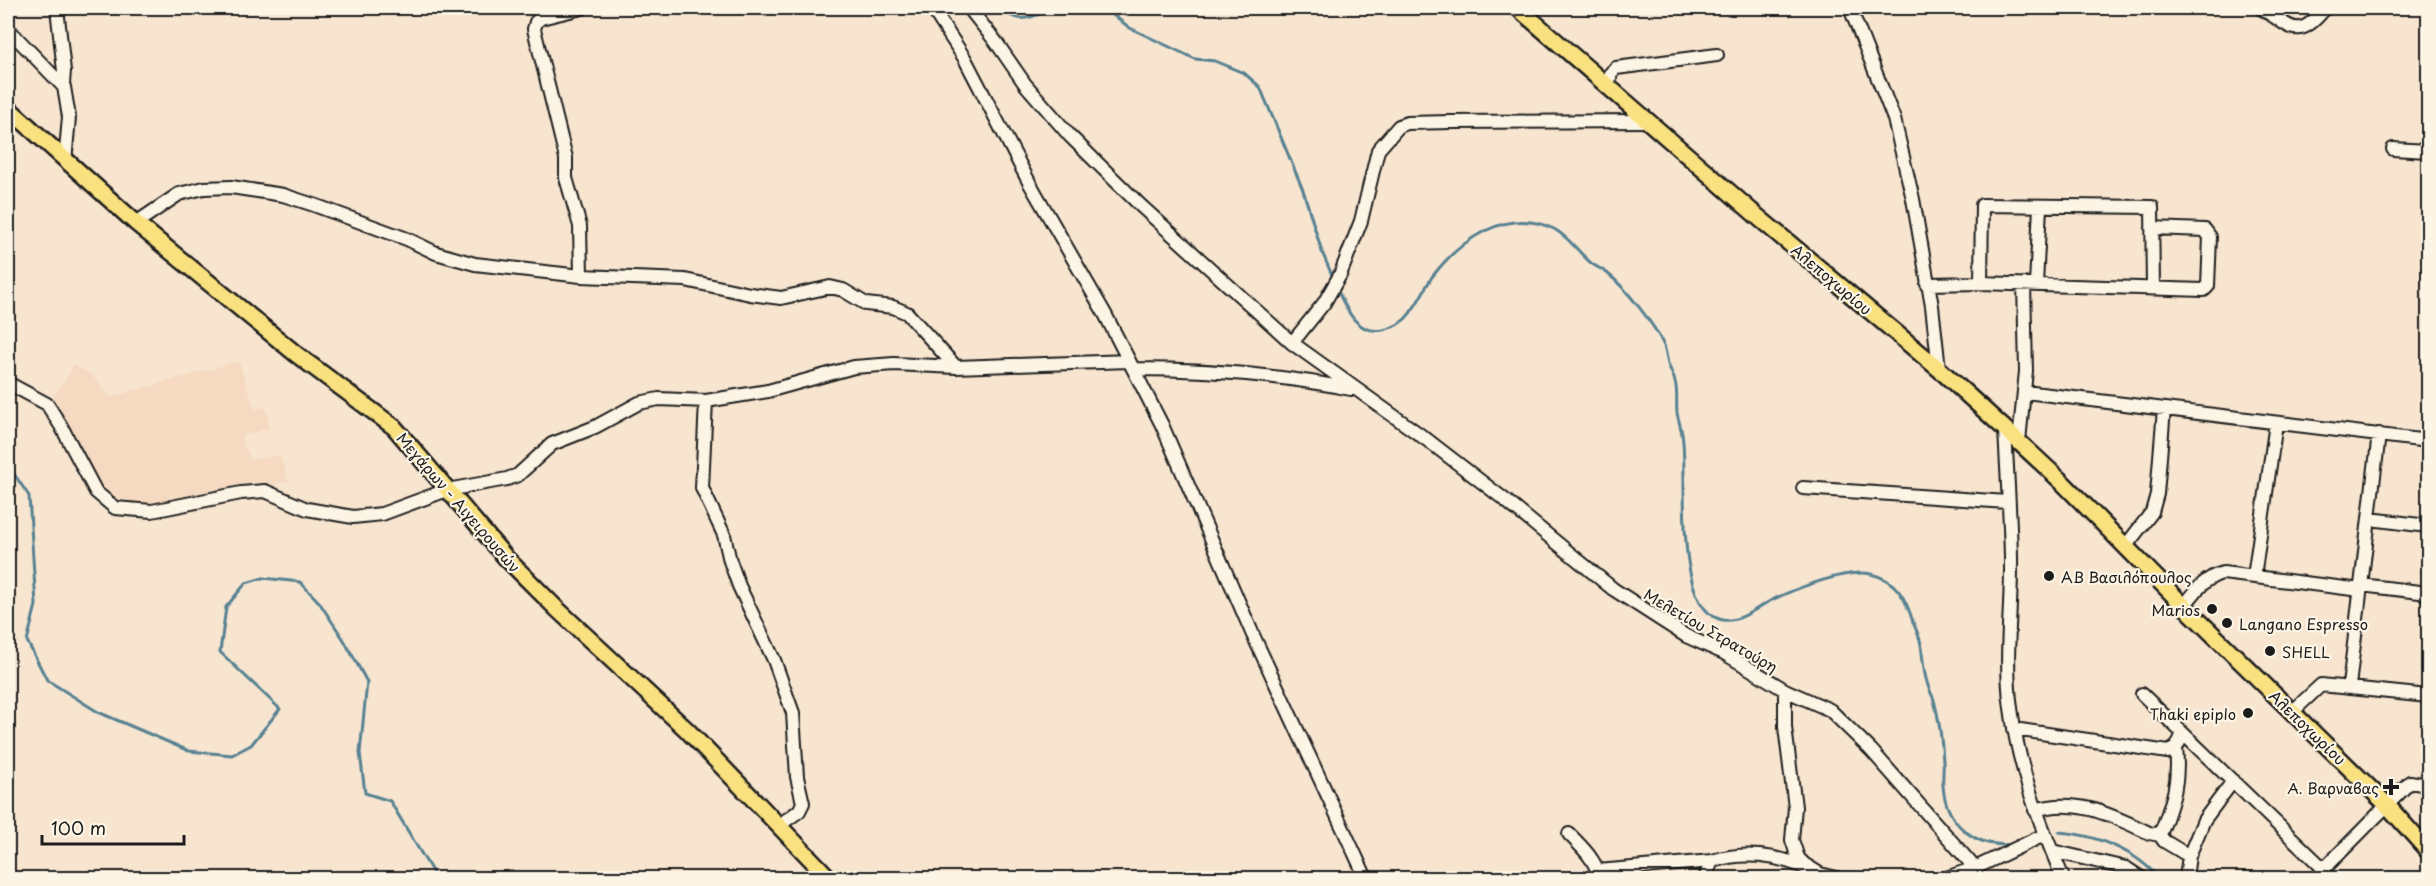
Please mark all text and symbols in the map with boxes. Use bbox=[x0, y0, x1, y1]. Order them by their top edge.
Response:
street label: Αλεποχωρίου bbox=[1787, 238, 1877, 320]
street label: Μεγάρων - Αιγειρουσών bbox=[392, 427, 526, 577]
place label: ΑΒ Βασιλόπουλος bbox=[2061, 565, 2192, 588]
marker: ΑΒ Βασιλόπουλος bbox=[2042, 569, 2056, 583]
street label: Μελετίου Στρατούρη bbox=[1640, 582, 1782, 678]
place label: Marios bbox=[2151, 598, 2200, 621]
marker: Marios bbox=[2205, 602, 2219, 616]
place label: Langano Espresso bbox=[2239, 612, 2368, 635]
marker: Langano Espresso bbox=[2220, 616, 2234, 630]
place label: SHELL bbox=[2282, 640, 2330, 663]
marker: SHELL bbox=[2263, 644, 2277, 658]
street label: Αλεποχωρίου bbox=[2264, 684, 2352, 770]
place label: Thaki epiplo bbox=[2150, 702, 2236, 725]
marker: Thaki epiplo bbox=[2241, 706, 2255, 720]
place label: Α. Βαρναβας bbox=[2287, 776, 2379, 799]
marker: Α. Βαρναβας bbox=[2384, 780, 2398, 794]
scale bar bbox=[42, 808, 184, 846]
text: 100 m bbox=[51, 814, 106, 841]

